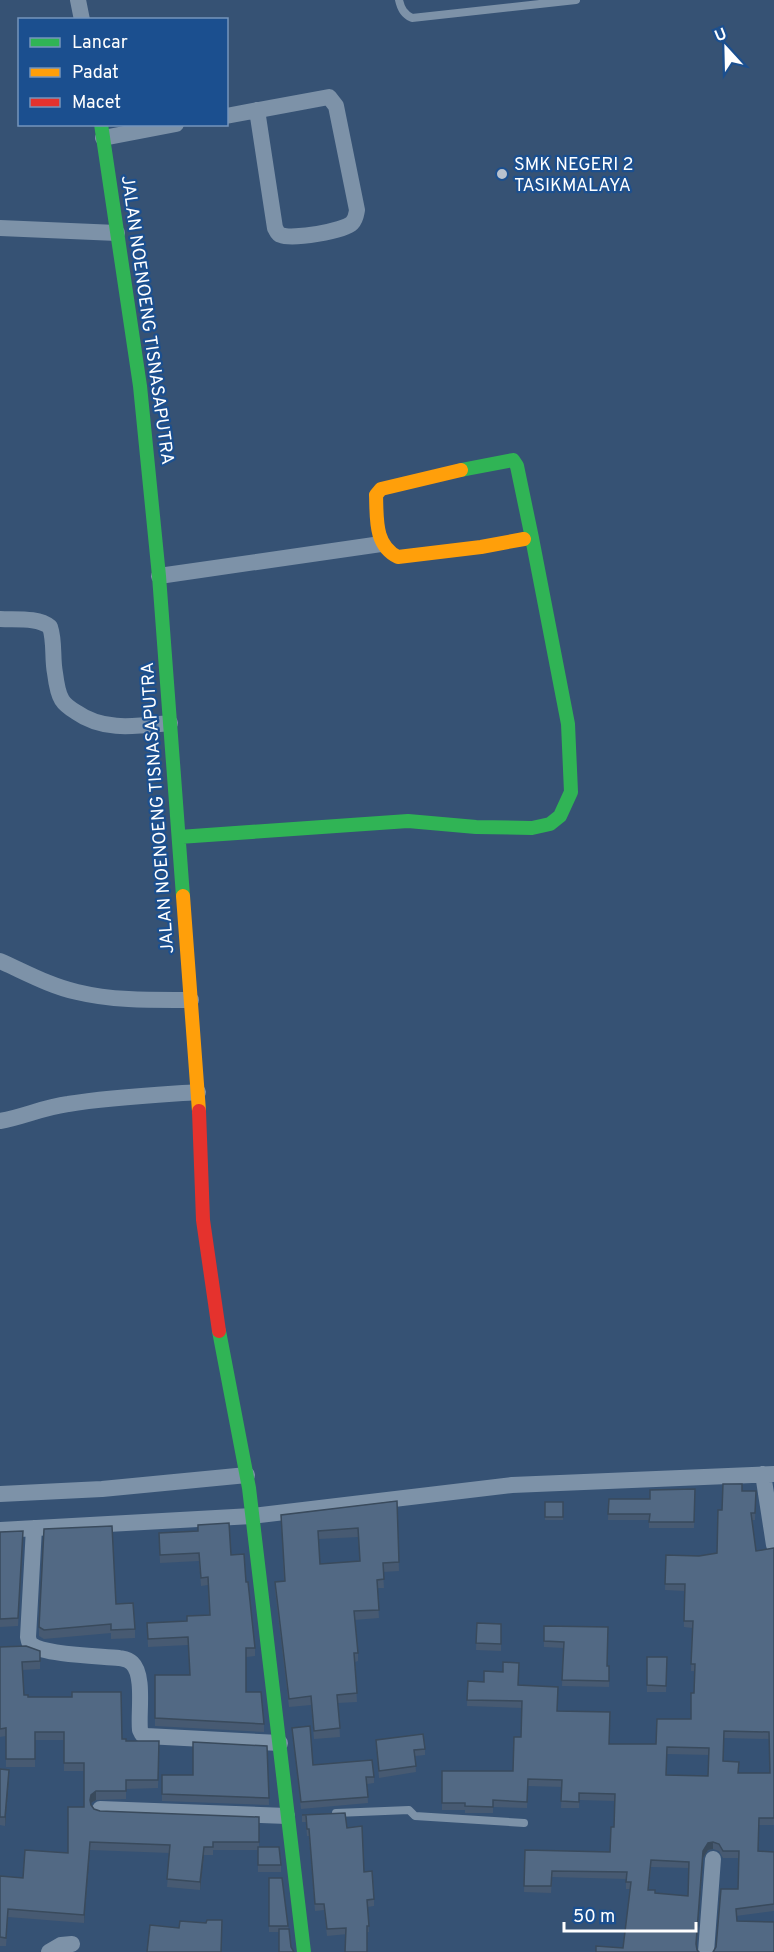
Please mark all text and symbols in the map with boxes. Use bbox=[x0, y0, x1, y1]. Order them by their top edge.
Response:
legend bbox=[18, 18, 228, 126]
north arrow bbox=[696, 18, 756, 78]
text: U bbox=[712, 25, 730, 47]
text: Lancar bbox=[72, 32, 128, 55]
text: Padat bbox=[72, 62, 119, 85]
text: Macet bbox=[72, 92, 121, 115]
place label: SMK NEGERI 2 TASIKMALAYA bbox=[514, 154, 634, 198]
marker: SMK NEGERI 2 TASIKMALAYA bbox=[495, 167, 509, 181]
street label: JALAN NOENOENG TISNASAPUTRA bbox=[115, 174, 178, 466]
street label: JALAN NOENOENG TISNASAPUTRA bbox=[137, 661, 180, 954]
scale bar bbox=[564, 1895, 696, 1933]
text: 50 m bbox=[573, 1906, 615, 1929]

